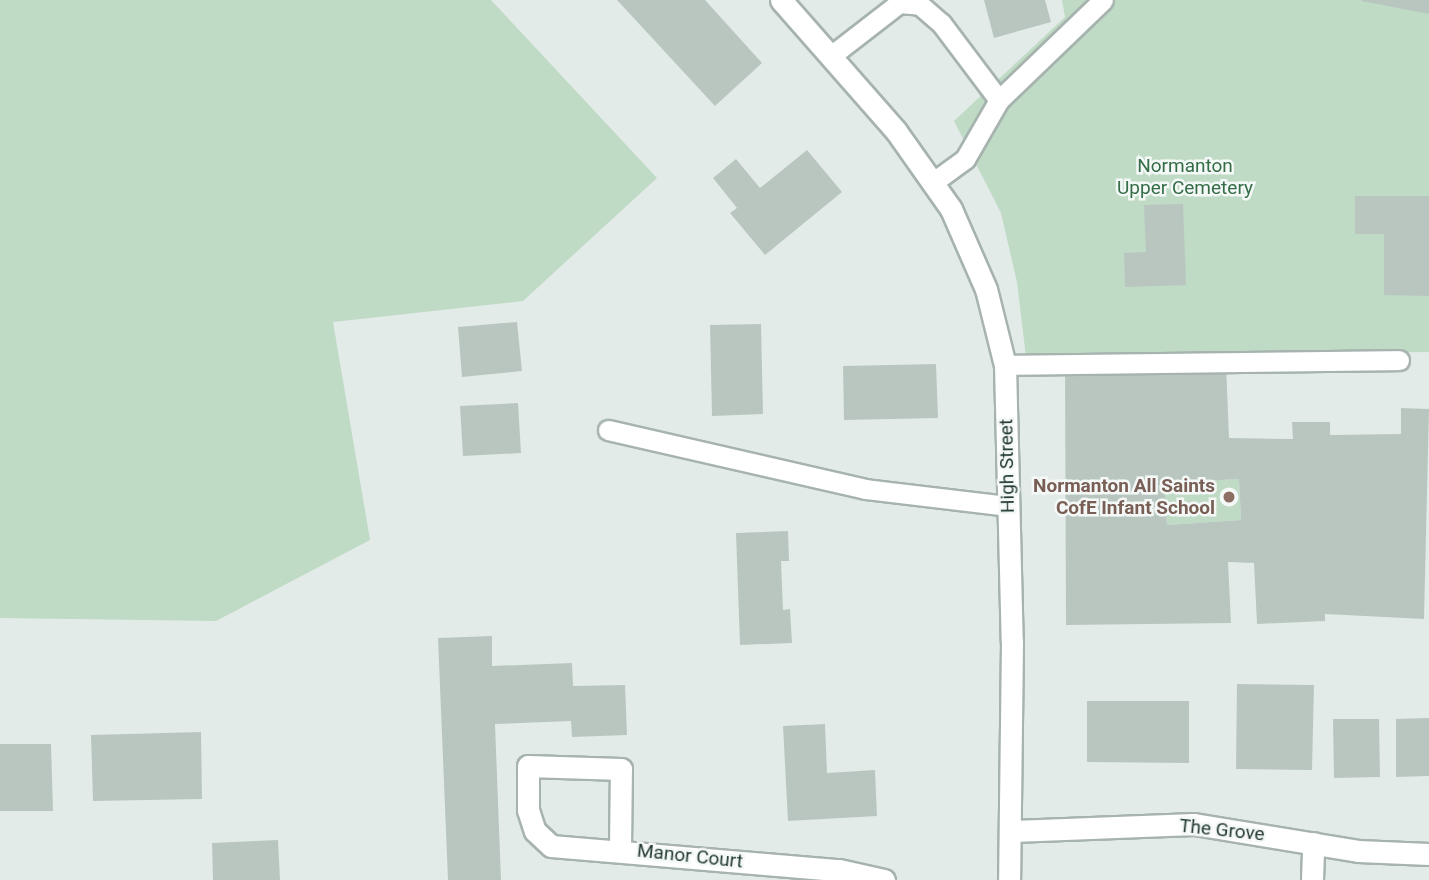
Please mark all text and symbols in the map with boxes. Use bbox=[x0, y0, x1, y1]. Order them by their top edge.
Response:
park label: Normanton Upper Cemetery bbox=[1117, 155, 1253, 199]
street label: High Street bbox=[995, 419, 1019, 513]
place label: Normanton All Saints CofE Infant School bbox=[1033, 475, 1215, 519]
marker: Normanton All Saints CofE Infant School bbox=[1221, 489, 1237, 505]
street label: The Grove bbox=[1178, 814, 1266, 846]
street label: Manor Court bbox=[636, 839, 744, 873]

